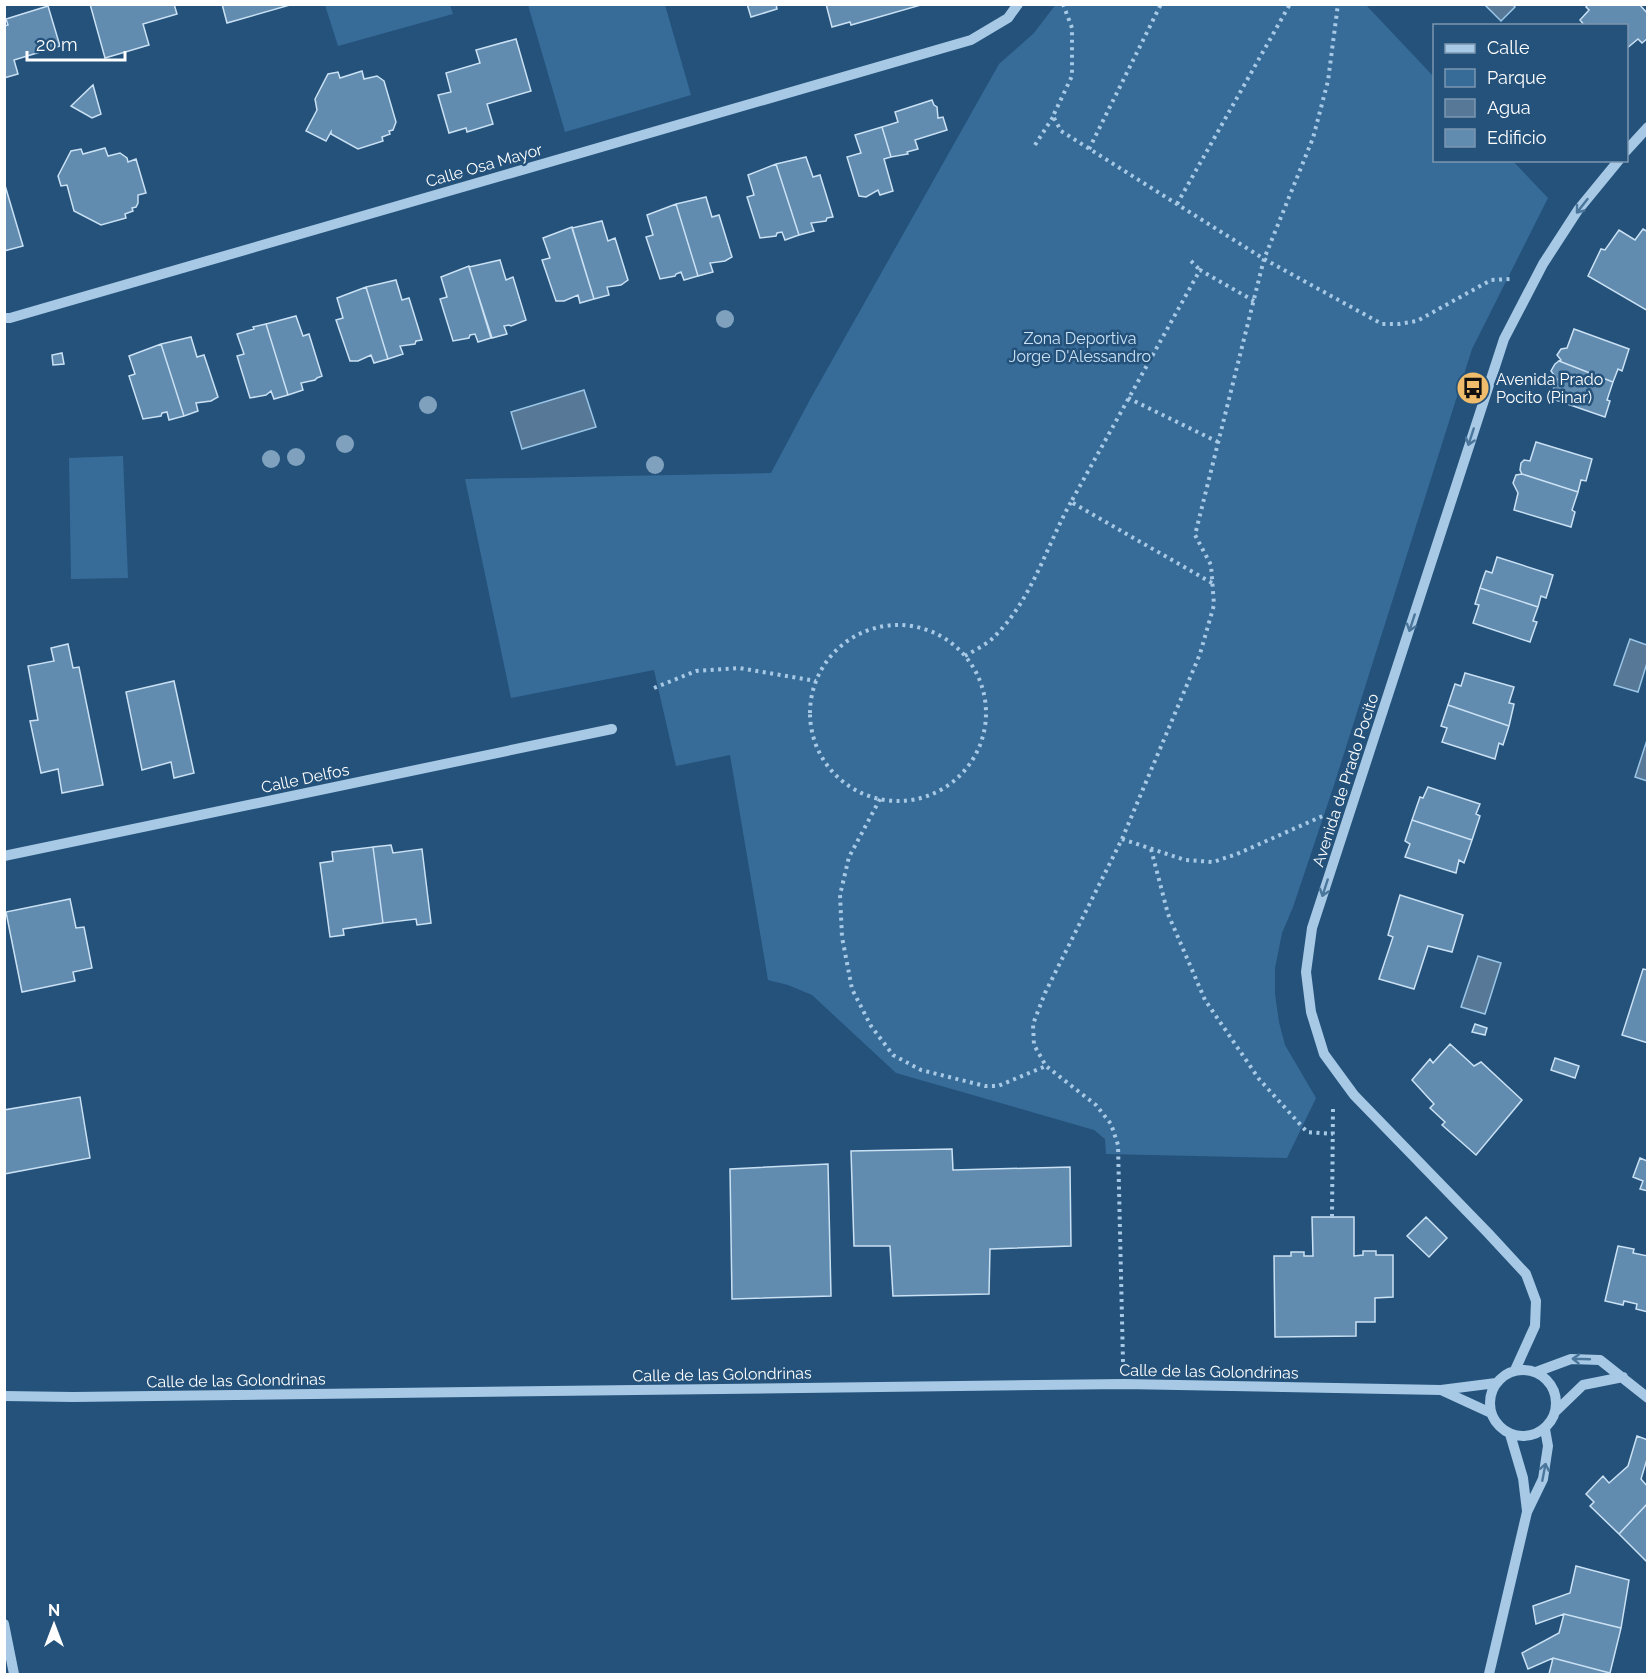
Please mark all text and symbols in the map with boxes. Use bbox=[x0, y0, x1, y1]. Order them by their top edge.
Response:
scale bar bbox=[27, 24, 124, 62]
legend bbox=[1433, 24, 1628, 162]
text: 20 m bbox=[36, 34, 78, 55]
text: Calle bbox=[1487, 37, 1530, 58]
text: Parque bbox=[1487, 67, 1547, 88]
text: Agua bbox=[1487, 97, 1531, 118]
text: Edificio bbox=[1487, 127, 1547, 148]
street label: Calle Osa Mayor bbox=[424, 140, 545, 191]
one-way arrow bbox=[1575, 198, 1588, 214]
park label: Zona Deportiva Jorge D'Alessandro bbox=[1009, 329, 1151, 366]
bus stop icon: Avenida Prado Pocito (Pinar) bbox=[1455, 370, 1491, 406]
place label: Avenida Prado Pocito (Pinar) bbox=[1496, 370, 1603, 407]
one-way arrow bbox=[1465, 427, 1476, 446]
one-way arrow bbox=[1406, 613, 1417, 632]
street label: Avenida de Prado Pocito bbox=[1308, 691, 1382, 869]
street label: Calle Delfos bbox=[259, 760, 351, 797]
one-way arrow bbox=[1319, 878, 1330, 897]
one-way arrow bbox=[1572, 1354, 1592, 1365]
street label: Calle de las Golondrinas bbox=[1119, 1360, 1299, 1383]
street label: Calle de las Golondrinas bbox=[632, 1363, 812, 1386]
street label: Calle de las Golondrinas bbox=[146, 1369, 326, 1392]
one-way arrow bbox=[1539, 1463, 1550, 1482]
north arrow bbox=[24, 1595, 84, 1655]
text: N bbox=[48, 1601, 60, 1620]

